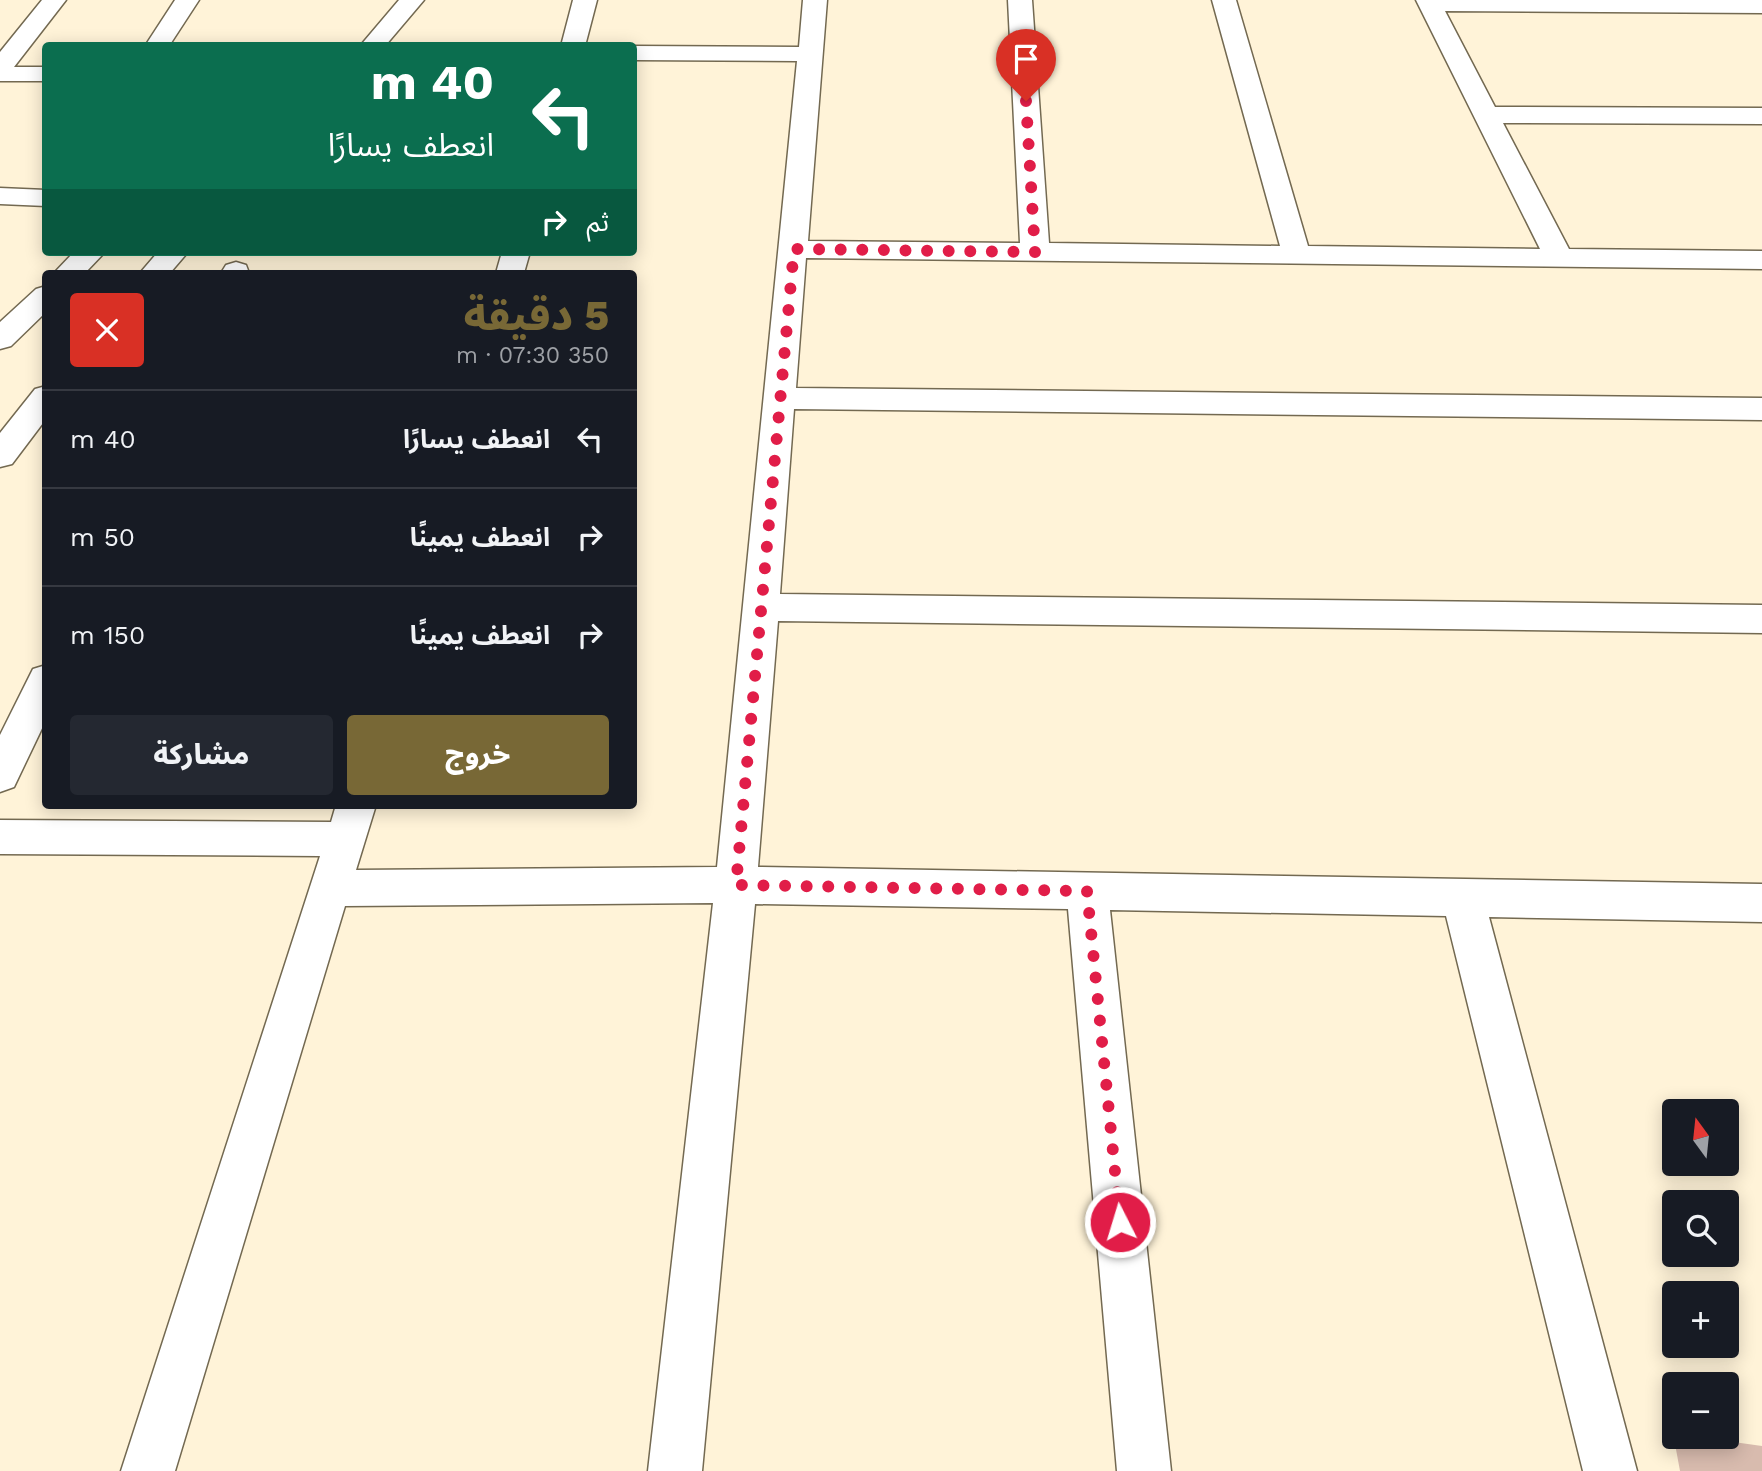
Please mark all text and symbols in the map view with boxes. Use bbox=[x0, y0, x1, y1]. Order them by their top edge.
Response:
pin bbox=[996, 29, 1056, 101]
icon: arrive bbox=[1007, 40, 1045, 78]
text: 40 m bbox=[371, 53, 494, 111]
icon: left bbox=[518, 70, 609, 161]
text: انعطف يسارًا bbox=[328, 126, 494, 164]
icon: right bbox=[535, 203, 573, 241]
text: ثم bbox=[587, 207, 609, 237]
text: 5 دقيقة bbox=[464, 291, 609, 340]
button: close bbox=[70, 293, 144, 367]
text: 350 m · 07:30 bbox=[456, 342, 609, 369]
icon: left bbox=[571, 420, 609, 458]
text: 40 m bbox=[70, 424, 136, 454]
text: انعطف يسارًا bbox=[403, 424, 550, 454]
icon: right bbox=[571, 518, 609, 556]
text: 50 m bbox=[70, 522, 135, 552]
text: انعطف يمينًا bbox=[410, 522, 550, 552]
icon: right bbox=[571, 616, 609, 654]
text: 150 m bbox=[70, 620, 145, 650]
text: انعطف يمينًا bbox=[410, 620, 550, 650]
button: مشاركة bbox=[70, 715, 333, 795]
button: خروج bbox=[347, 715, 609, 795]
north arrow bbox=[1662, 1099, 1740, 1176]
map controls bbox=[1662, 1099, 1739, 1449]
position arrow bbox=[1083, 1185, 1157, 1259]
button: search bbox=[1662, 1190, 1739, 1267]
button: + bbox=[1662, 1281, 1739, 1358]
button: − bbox=[1662, 1372, 1739, 1449]

